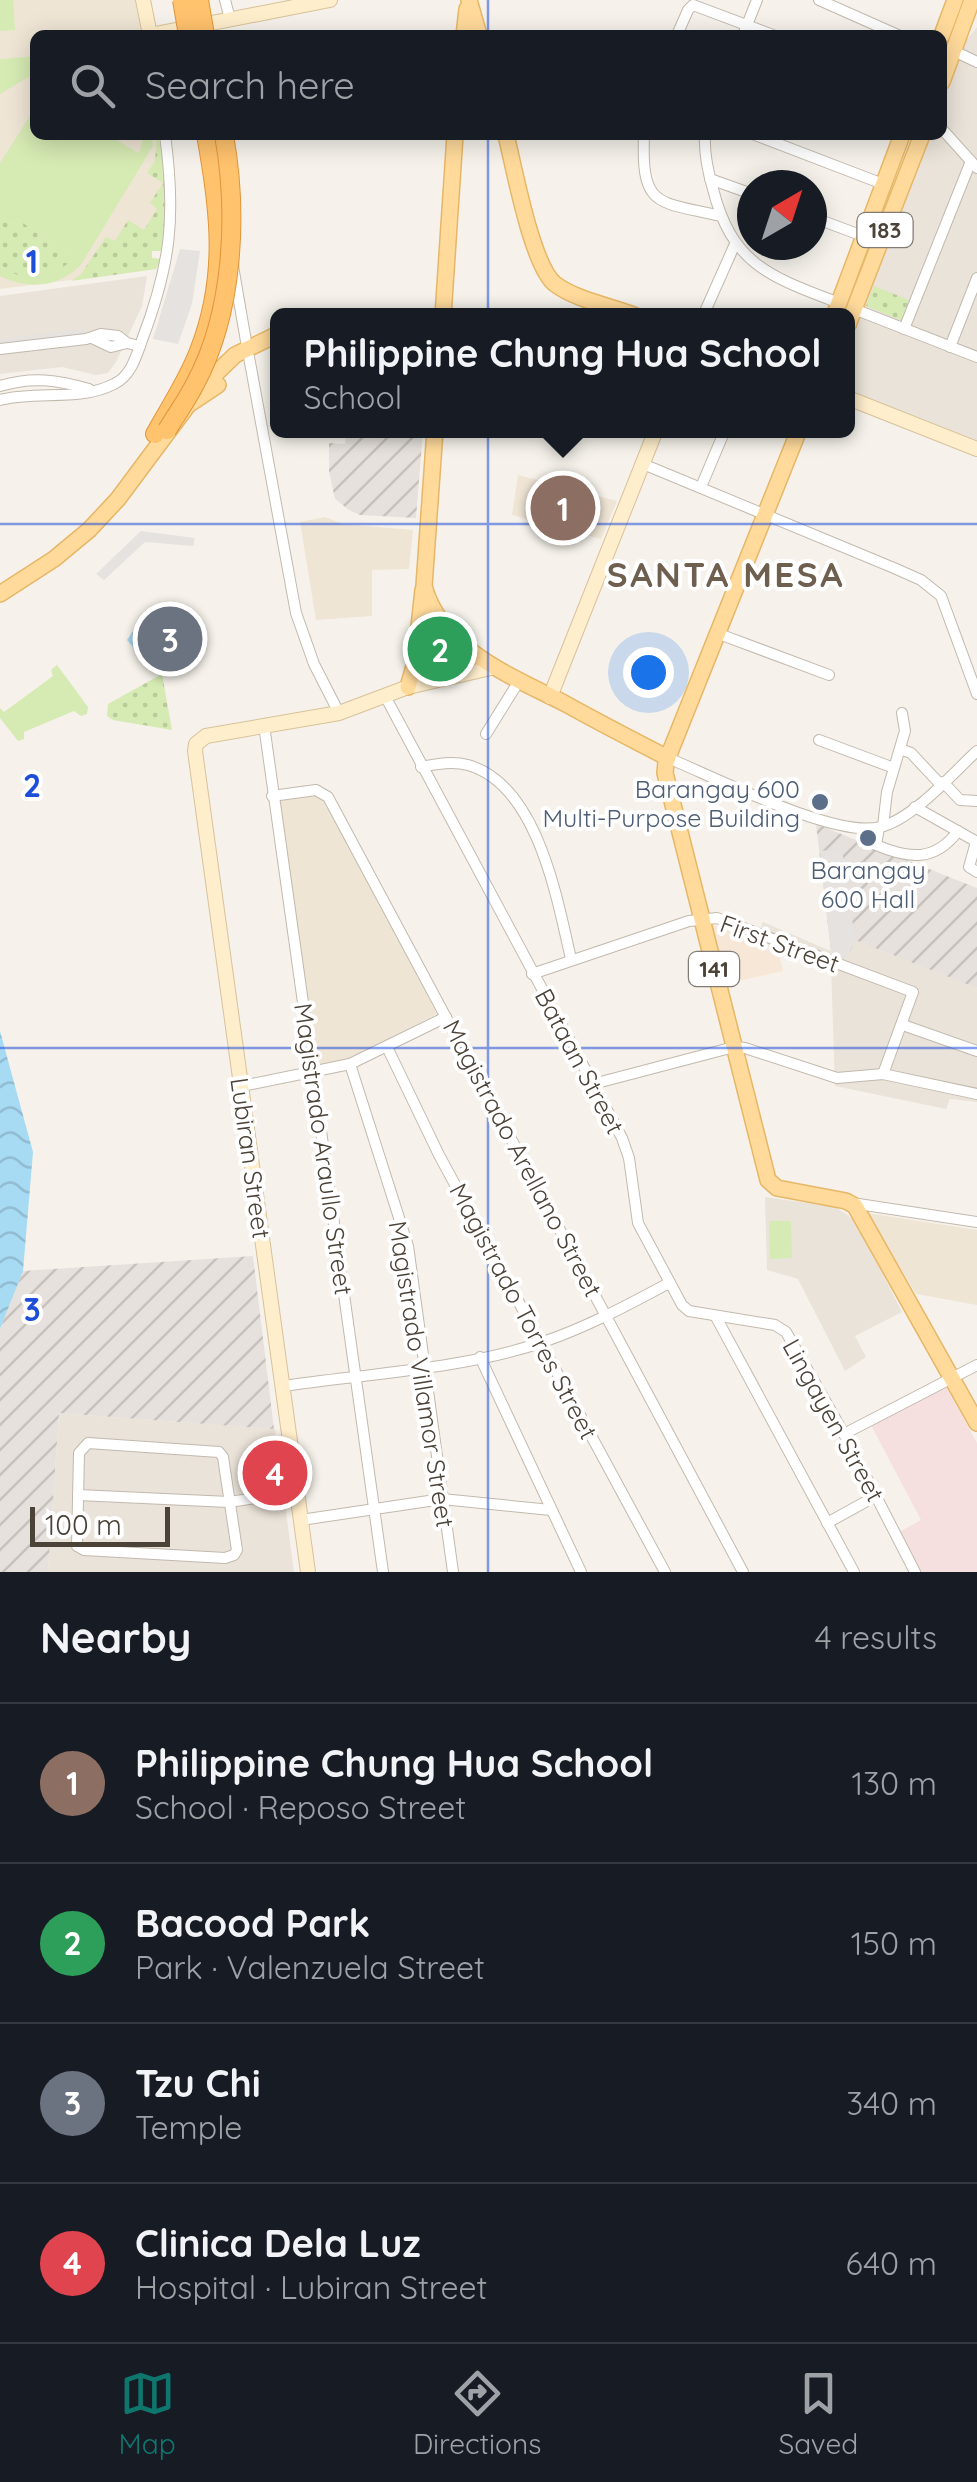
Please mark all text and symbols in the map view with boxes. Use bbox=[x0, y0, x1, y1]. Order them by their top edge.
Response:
search box bbox=[30, 30, 947, 140]
icon: search bbox=[65, 58, 120, 113]
text: Search here bbox=[145, 61, 355, 109]
north arrow bbox=[737, 170, 827, 260]
road number: 183 bbox=[858, 213, 912, 247]
text: 1 bbox=[26, 241, 38, 281]
popup bbox=[270, 308, 855, 438]
text: Philippine Chung Hua School bbox=[303, 329, 822, 377]
text: School bbox=[303, 377, 402, 417]
pin: 1 bbox=[530, 470, 596, 546]
district label: SANTA MESA bbox=[607, 552, 845, 596]
pin: 3 bbox=[138, 602, 202, 676]
pin: 2 bbox=[408, 612, 472, 686]
your location bbox=[623, 647, 674, 698]
text: 2 bbox=[23, 765, 41, 805]
place label: Barangay 600 Multi-Purpose Building bbox=[542, 773, 800, 833]
marker: Barangay 600 Multi-Purpose Building bbox=[809, 791, 831, 813]
marker: Barangay 600 Hall bbox=[857, 827, 879, 849]
place label: Barangay 600 Hall bbox=[810, 854, 926, 914]
street label: First Street bbox=[716, 907, 844, 979]
road number: 141 bbox=[689, 952, 739, 986]
street label: Bataan Street bbox=[529, 983, 631, 1139]
street label: Magistrado Araullo Street bbox=[288, 1001, 360, 1297]
street label: Magistrado Arellano Street bbox=[437, 1014, 609, 1302]
street label: Lubiran Street bbox=[224, 1076, 278, 1240]
street label: Magistrado Torres Street bbox=[443, 1178, 605, 1444]
street label: Magistrado Villamor Street bbox=[382, 1219, 462, 1529]
text: 3 bbox=[23, 1289, 41, 1329]
street label: Lingayen Street bbox=[776, 1333, 892, 1507]
pin: 4 bbox=[242, 1436, 308, 1510]
scale bar bbox=[30, 1502, 170, 1546]
text: 100 m bbox=[45, 1507, 122, 1542]
text: Nearby bbox=[40, 1611, 191, 1664]
text: 4 results bbox=[815, 1617, 937, 1657]
text: Philippine Chung Hua School bbox=[135, 1739, 653, 1787]
text: 1 bbox=[66, 1763, 79, 1803]
text: 130 m bbox=[851, 1763, 937, 1803]
text: School · Reposo Street bbox=[135, 1787, 466, 1827]
text: Bacood Park bbox=[135, 1899, 370, 1947]
text: 2 bbox=[63, 1923, 82, 1963]
text: 150 m bbox=[851, 1923, 937, 1963]
text: Park · Valenzuela Street bbox=[135, 1947, 485, 1987]
text: Tzu Chi bbox=[135, 2059, 261, 2107]
text: 3 bbox=[64, 2083, 81, 2123]
text: 340 m bbox=[846, 2083, 937, 2123]
text: Temple bbox=[135, 2107, 242, 2147]
text: Clinica Dela Luz bbox=[135, 2219, 421, 2267]
text: 4 bbox=[63, 2243, 82, 2283]
text: 640 m bbox=[845, 2243, 937, 2283]
text: Hospital · Lubiran Street bbox=[135, 2267, 487, 2307]
tab: Map bbox=[119, 2366, 176, 2461]
tab: Directions bbox=[413, 2366, 541, 2461]
tab: Saved bbox=[779, 2366, 858, 2461]

